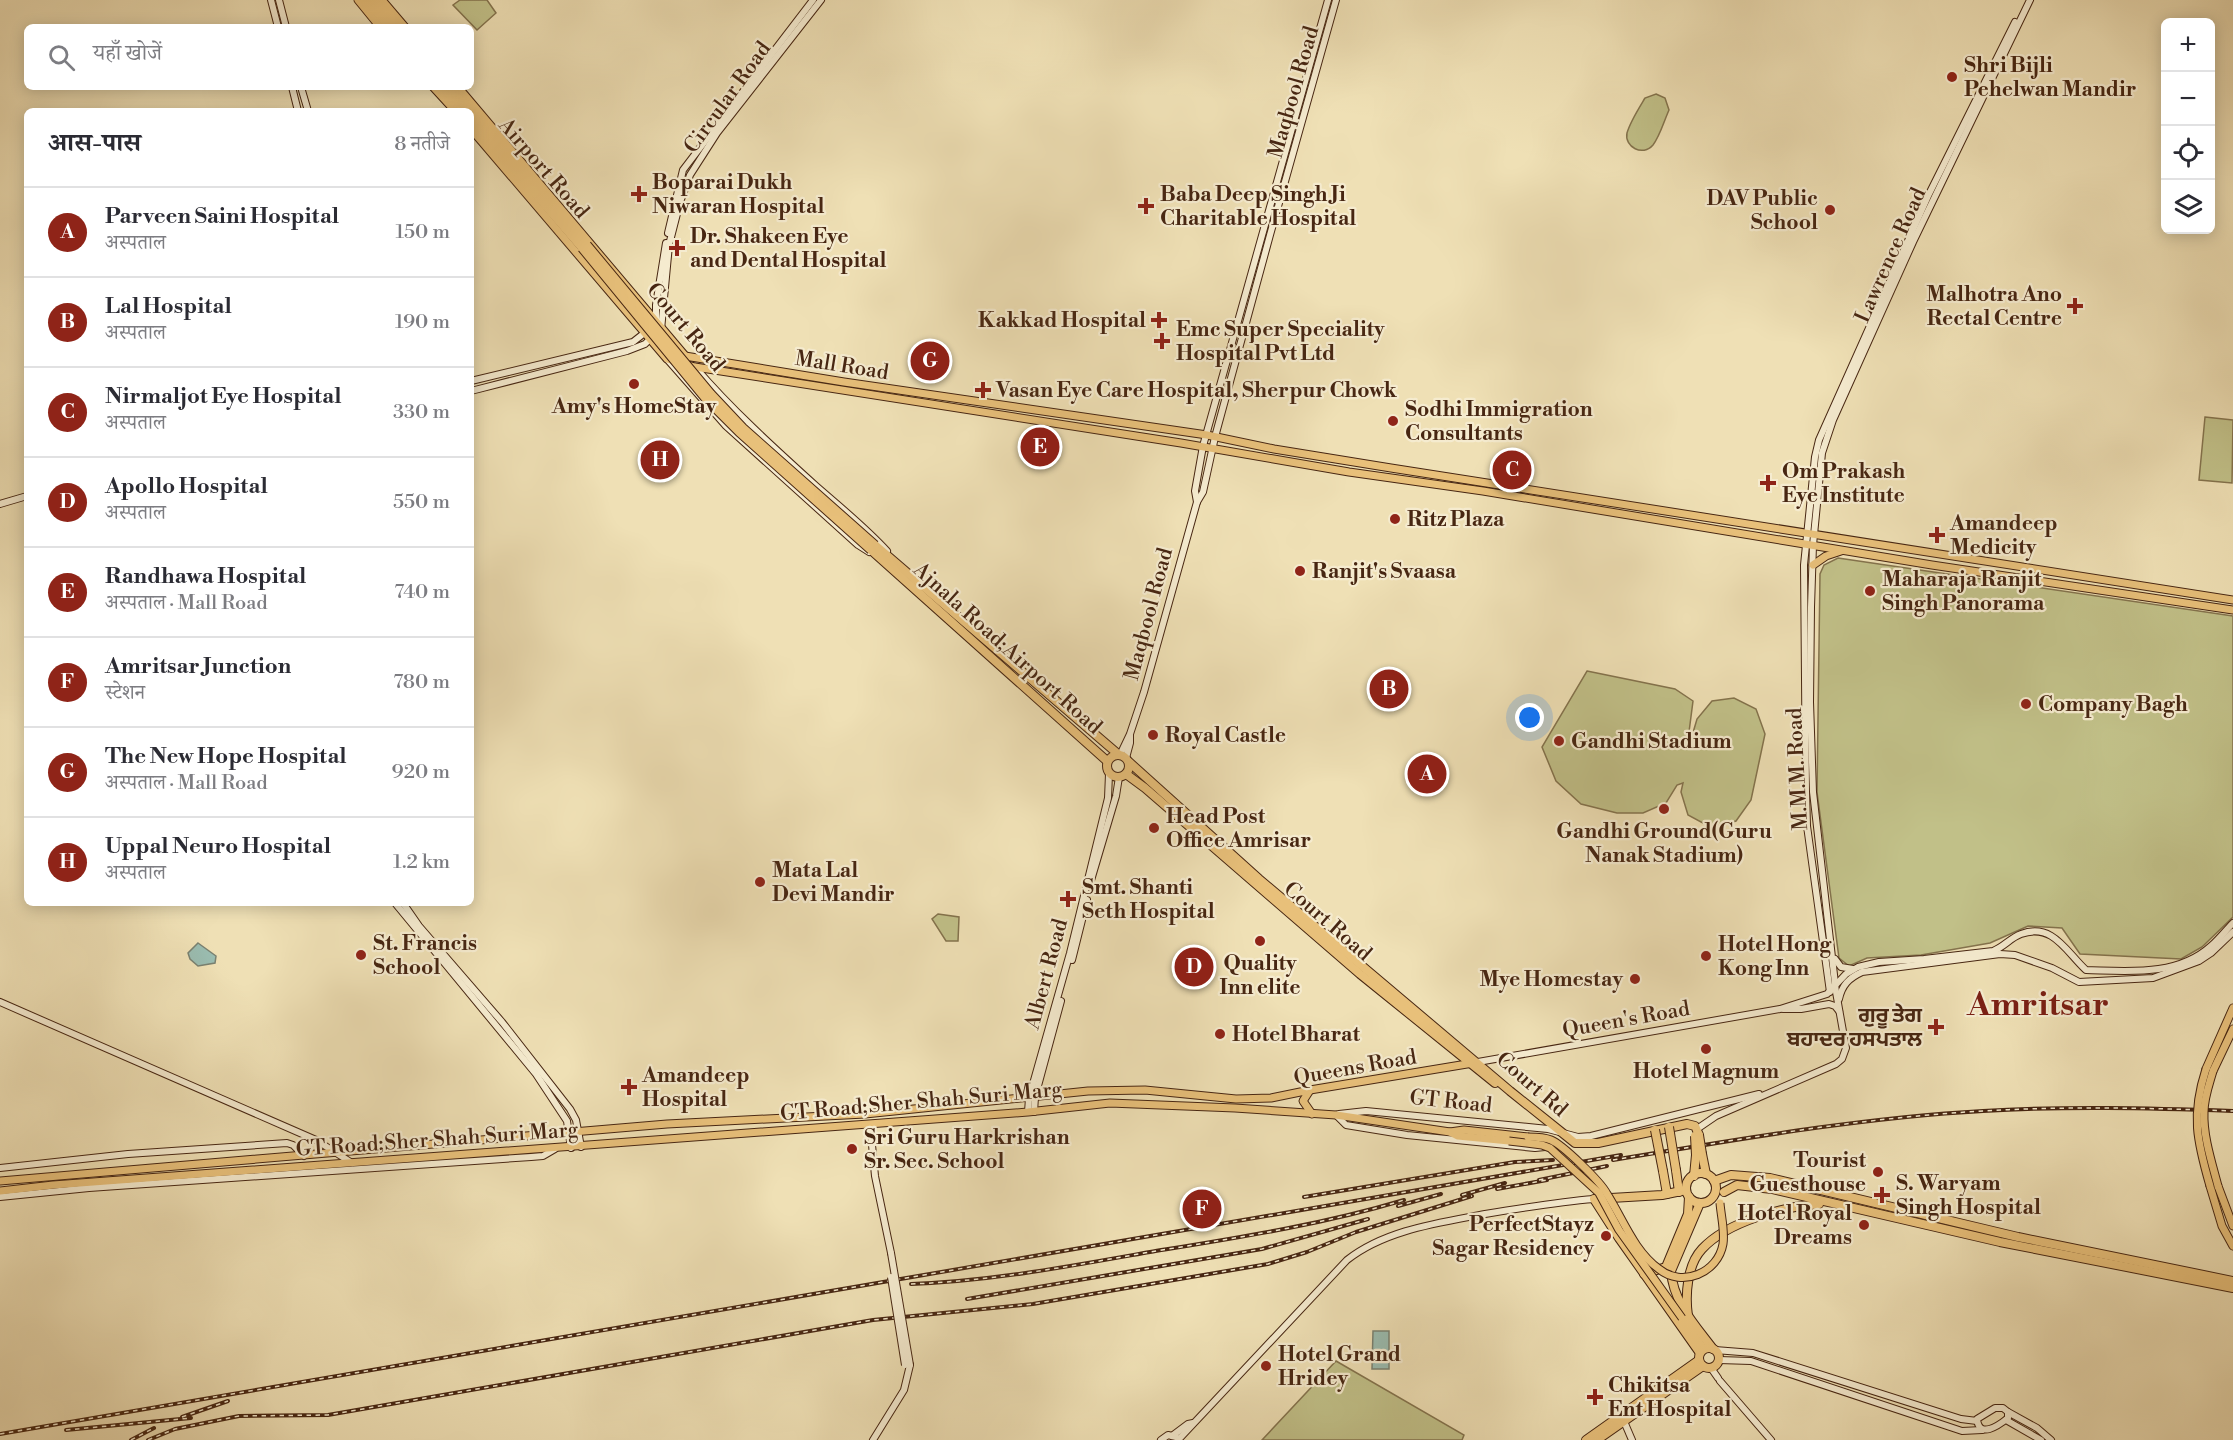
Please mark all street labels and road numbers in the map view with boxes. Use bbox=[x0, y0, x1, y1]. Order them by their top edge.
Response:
street label: Maqbool Road bbox=[1263, 23, 1325, 161]
street label: Circular Road bbox=[679, 37, 777, 159]
street label: Airport Road bbox=[492, 112, 594, 224]
street label: Lawrence Road bbox=[1850, 184, 1932, 327]
street label: Court Road bbox=[640, 278, 730, 378]
street label: Mall Road bbox=[793, 346, 891, 386]
street label: Maqbool Road bbox=[1119, 545, 1179, 683]
street label: Ajnala Road;Airport Road bbox=[907, 556, 1107, 741]
street label: M.M.M. Road bbox=[1782, 707, 1814, 831]
street label: Court Road bbox=[1278, 876, 1377, 967]
street label: Albert Road bbox=[1019, 916, 1074, 1033]
street label: Queen's Road bbox=[1560, 996, 1692, 1044]
street label: Queens Road bbox=[1292, 1044, 1419, 1092]
street label: Court Rd bbox=[1490, 1047, 1572, 1123]
street label: GT Road;Sher Shah Suri Marg bbox=[779, 1077, 1063, 1127]
street label: GT Road bbox=[1408, 1085, 1493, 1119]
street label: GT Road;Sher Shah Suri Marg bbox=[295, 1117, 579, 1163]

